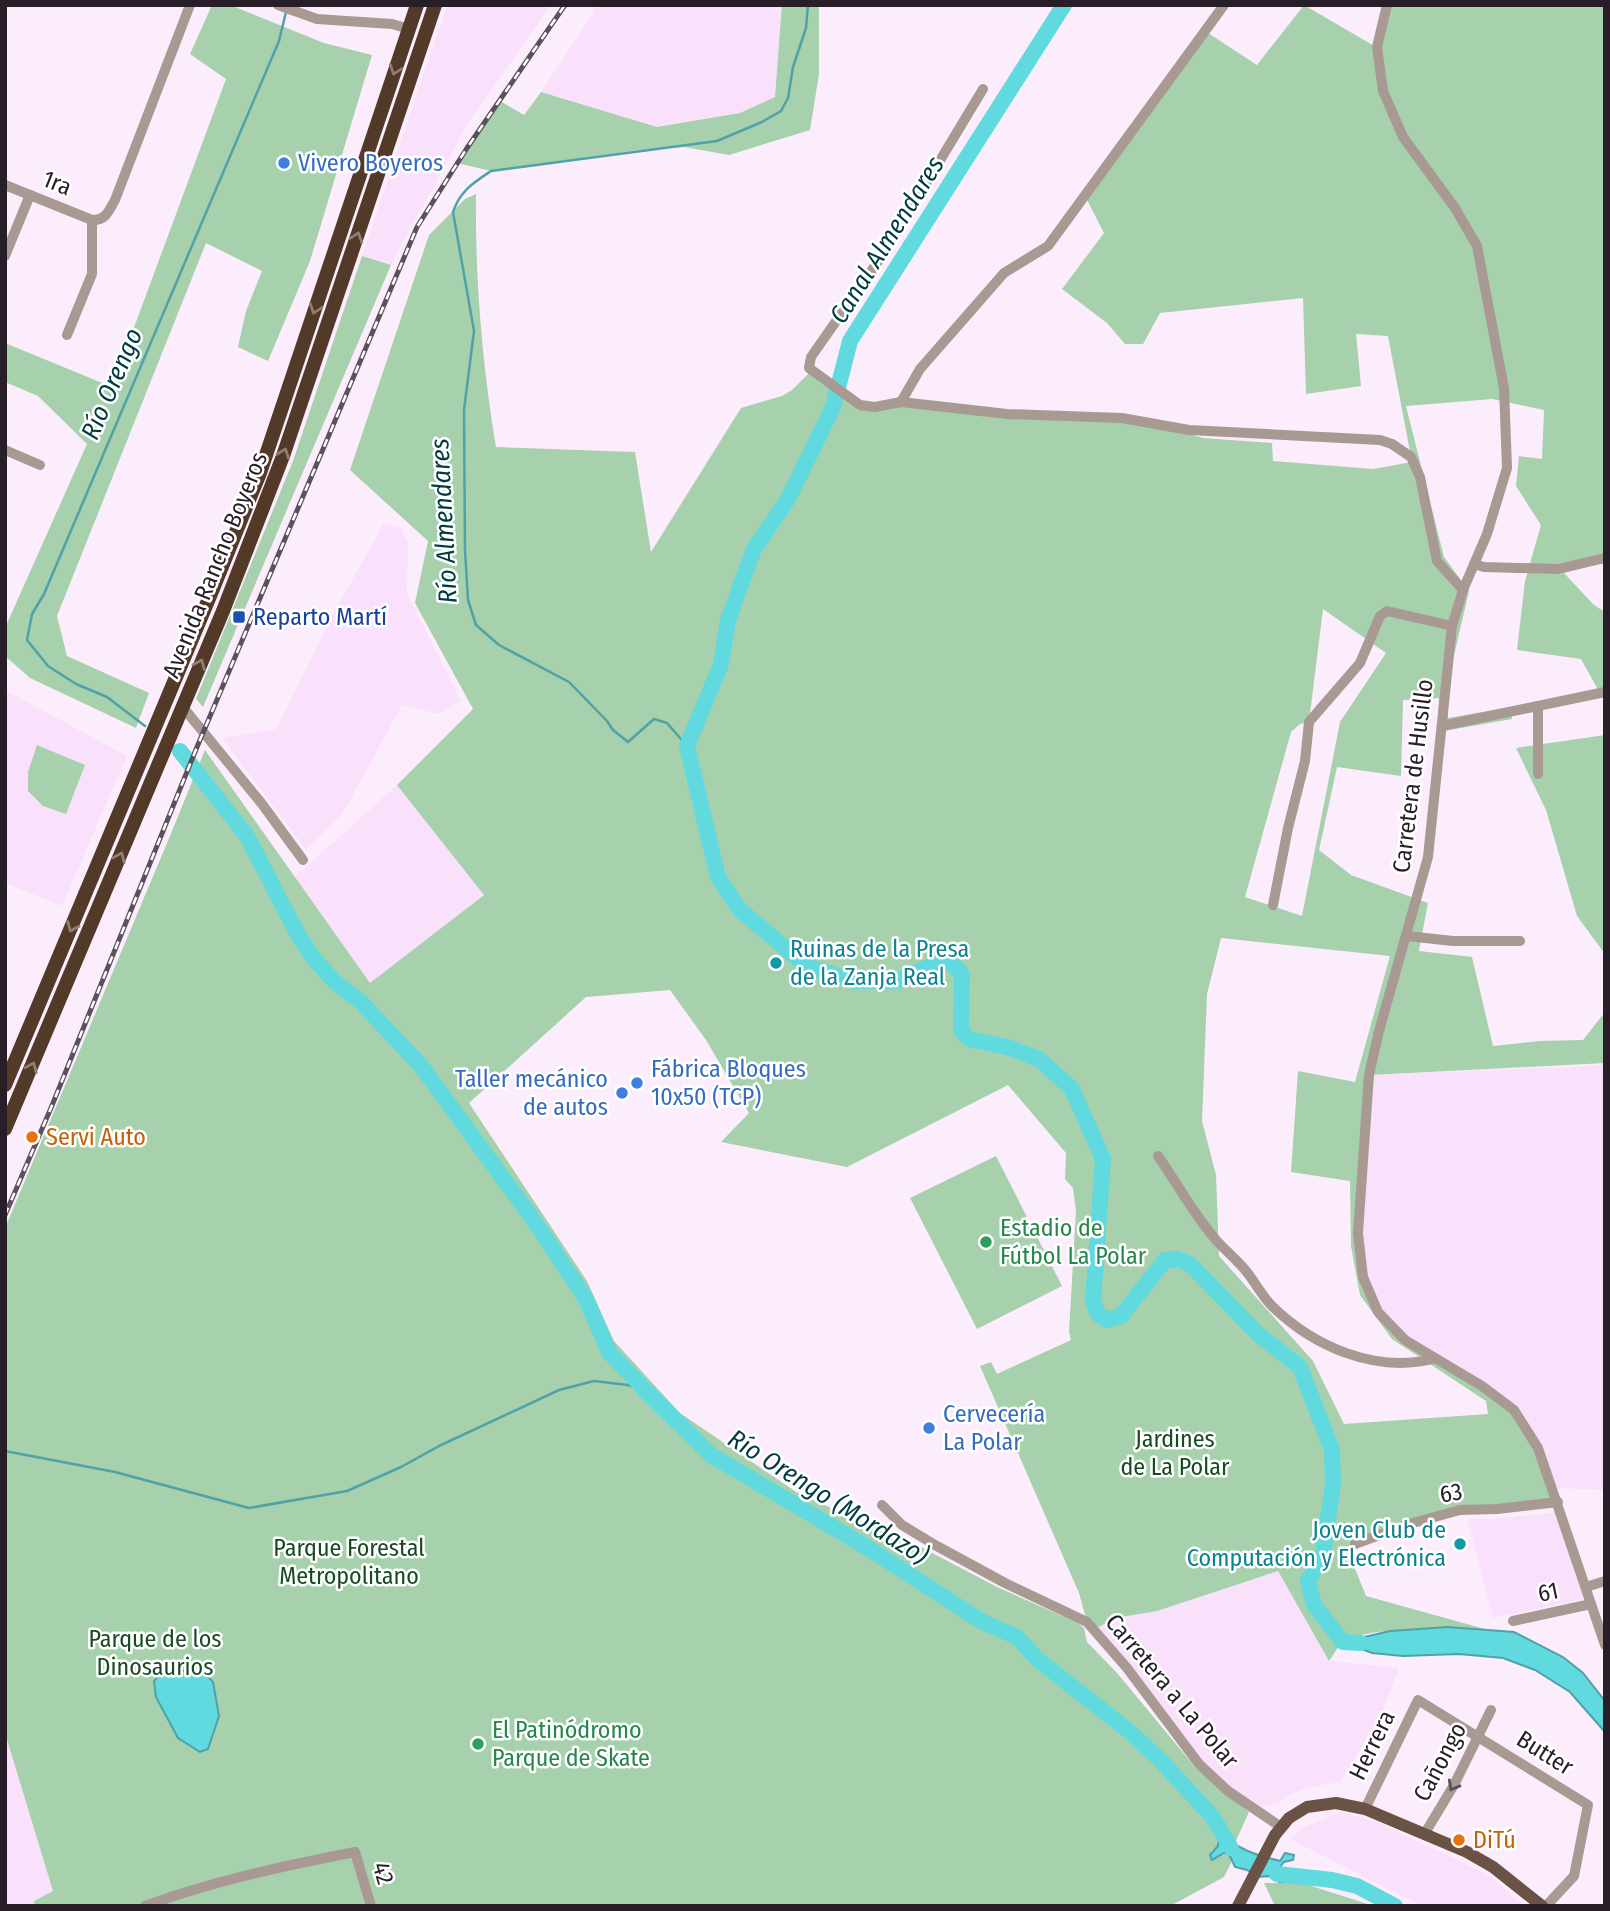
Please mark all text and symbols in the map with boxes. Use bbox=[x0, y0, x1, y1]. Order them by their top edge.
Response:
one-way arrow bbox=[389, 63, 403, 76]
place label: Vivero Boyeros bbox=[298, 149, 443, 177]
water label: Canal Almendares bbox=[823, 151, 951, 329]
marker: Vivero Boyeros bbox=[276, 155, 292, 171]
street label: 1ra bbox=[38, 165, 76, 201]
one-way arrow bbox=[349, 231, 363, 244]
one-way arrow bbox=[309, 302, 323, 315]
water label: Río Orengo bbox=[75, 324, 149, 444]
water label: Río Almendares bbox=[424, 438, 464, 604]
one-way arrow bbox=[276, 447, 290, 459]
street label: Avenida Rancho Boyeros bbox=[157, 448, 273, 682]
place label: Reparto Martí bbox=[253, 603, 387, 631]
marker: Reparto Martí bbox=[231, 609, 247, 625]
one-way arrow bbox=[192, 659, 206, 671]
street label: Carretera de Husillo bbox=[1387, 678, 1439, 874]
one-way arrow bbox=[112, 851, 126, 864]
one-way arrow bbox=[66, 920, 80, 932]
place label: Ruinas de la Presa de la Zanja Real bbox=[790, 935, 969, 991]
marker: Ruinas de la Presa de la Zanja Real bbox=[768, 955, 784, 971]
place label: Fábrica Bloques 10x50 (TCP) bbox=[651, 1055, 806, 1111]
one-way arrow bbox=[24, 1061, 38, 1074]
place label: Taller mecánico de autos bbox=[455, 1065, 608, 1121]
marker: Fábrica Bloques 10x50 (TCP) bbox=[629, 1075, 645, 1091]
marker: Taller mecánico de autos bbox=[614, 1085, 630, 1101]
place label: Servi Auto bbox=[46, 1123, 146, 1151]
marker: Servi Auto bbox=[24, 1129, 40, 1145]
place label: Estadio de Fútbol La Polar bbox=[1000, 1214, 1147, 1270]
marker: Estadio de Fútbol La Polar bbox=[978, 1234, 994, 1250]
place label: Cervecería La Polar bbox=[943, 1400, 1045, 1456]
marker: Cervecería La Polar bbox=[921, 1420, 937, 1436]
water label: Río Orengo (Mordazo) bbox=[722, 1423, 934, 1571]
park label: Jardines de La Polar bbox=[1120, 1425, 1230, 1481]
street label: 63 bbox=[1437, 1477, 1465, 1509]
place label: Joven Club de Computación y Electrónica bbox=[1187, 1516, 1446, 1572]
park label: Parque Forestal Metropolitano bbox=[273, 1534, 425, 1590]
marker: Joven Club de Computación y Electrónica bbox=[1452, 1536, 1468, 1552]
street label: 61 bbox=[1535, 1576, 1561, 1608]
street label: Carretera a La Polar bbox=[1100, 1608, 1245, 1774]
park label: Parque de los Dinosaurios bbox=[88, 1625, 222, 1681]
street label: Herrera bbox=[1343, 1706, 1401, 1784]
place label: El Patinódromo Parque de Skate bbox=[492, 1716, 650, 1772]
street label: Cañongo bbox=[1408, 1718, 1472, 1806]
street label: Butter bbox=[1512, 1725, 1579, 1781]
marker: El Patinódromo Parque de Skate bbox=[470, 1736, 486, 1752]
one-way arrow bbox=[1448, 1779, 1461, 1791]
place label: DiTú bbox=[1473, 1826, 1516, 1854]
marker: DiTú bbox=[1451, 1832, 1467, 1848]
street label: 42 bbox=[366, 1858, 400, 1888]

